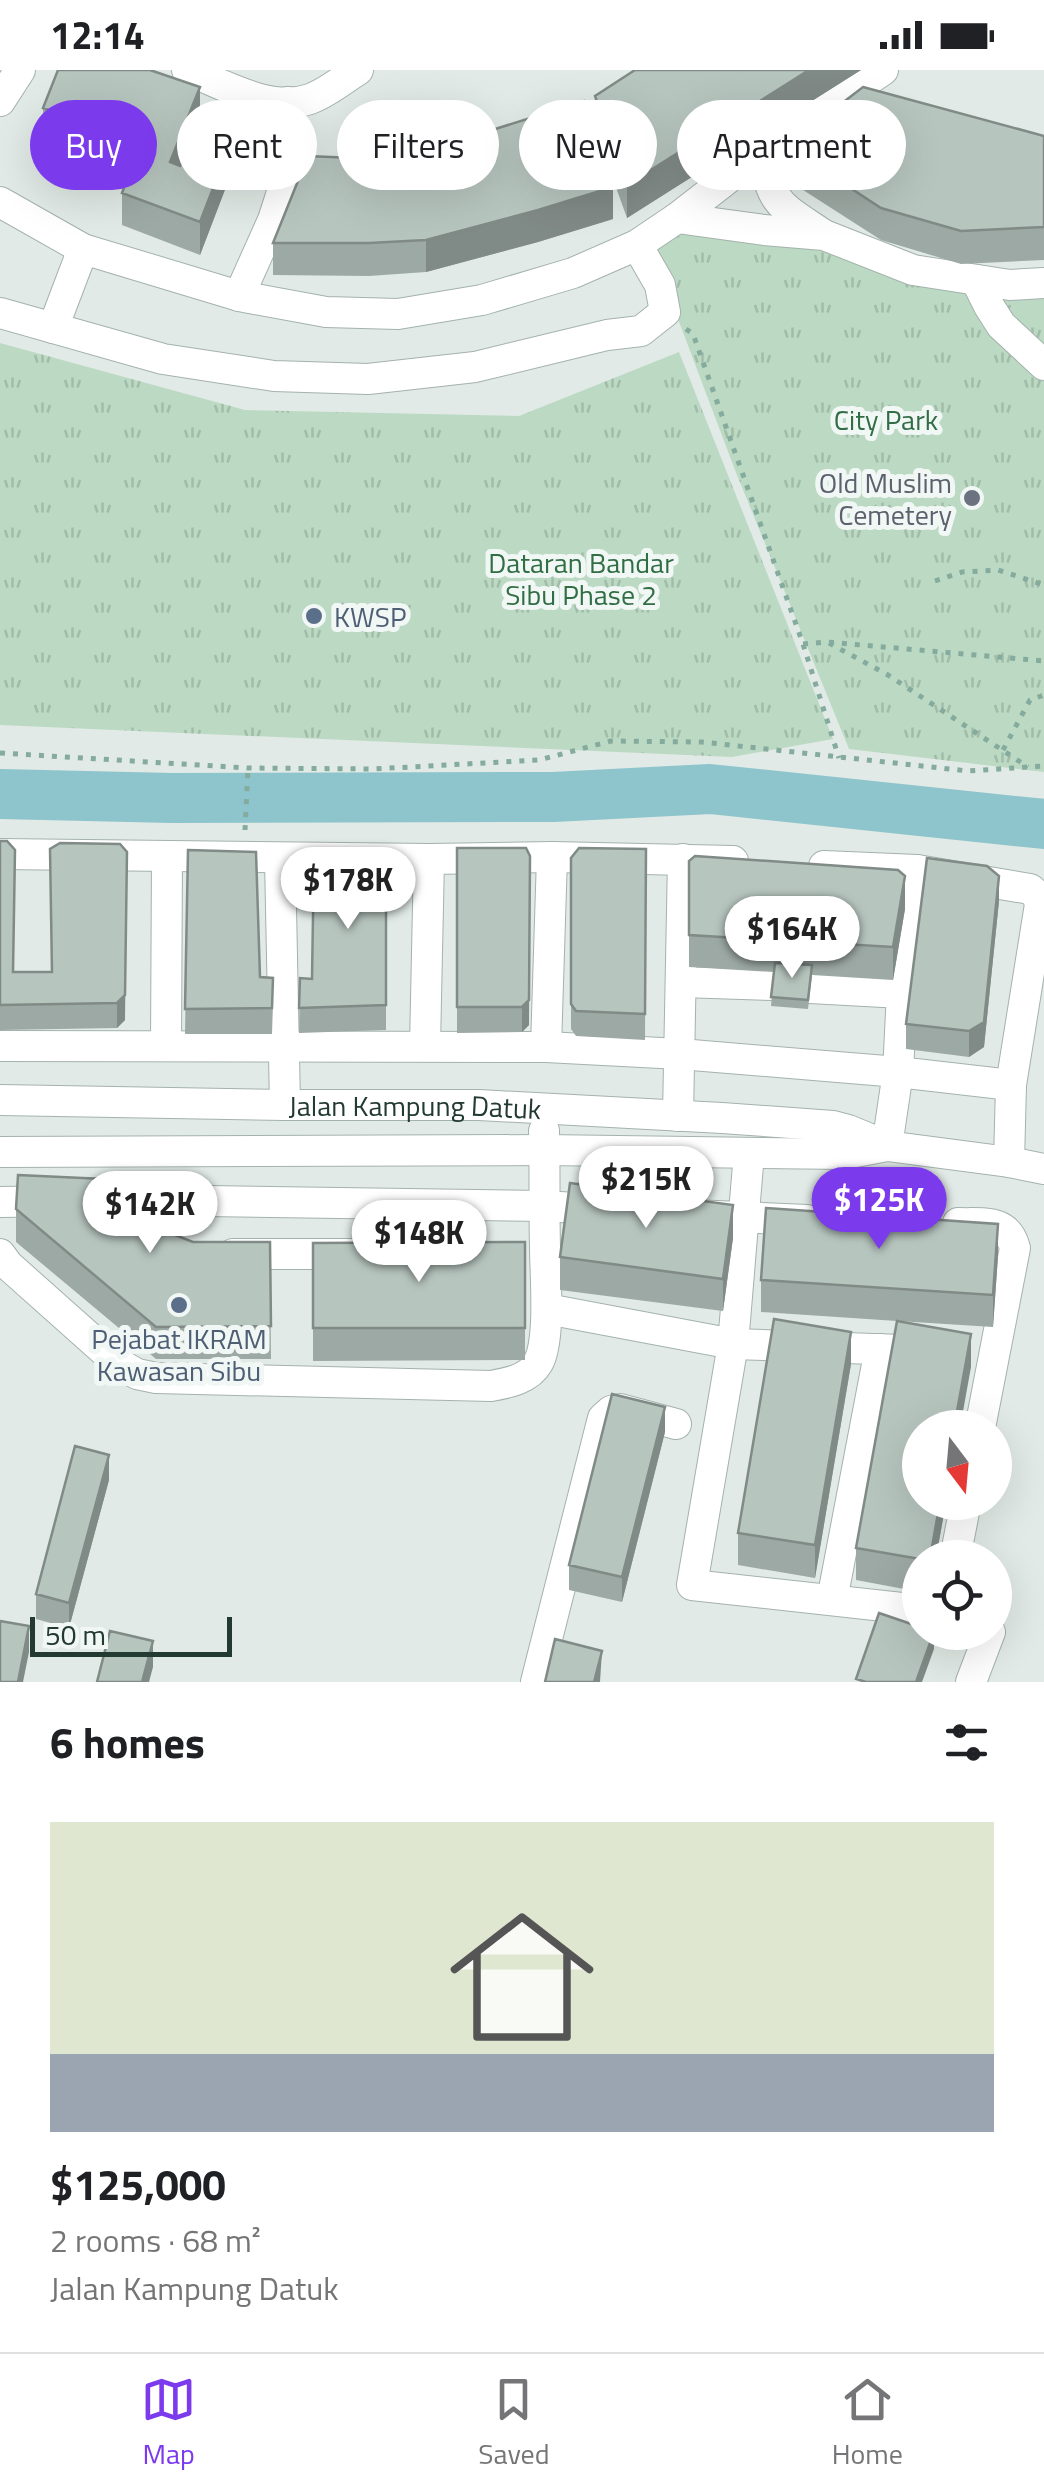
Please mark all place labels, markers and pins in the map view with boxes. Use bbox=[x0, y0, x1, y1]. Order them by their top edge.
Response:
place label: Old Muslim Cemetery bbox=[819, 461, 952, 536]
marker: Old Muslim Cemetery bbox=[961, 487, 983, 509]
place label: KWSP bbox=[334, 595, 407, 638]
marker: KWSP bbox=[303, 605, 325, 627]
pin: $178K bbox=[278, 847, 418, 932]
pin: $164K bbox=[722, 896, 862, 981]
pin: $215K bbox=[576, 1146, 716, 1231]
pin: $125K bbox=[809, 1167, 949, 1252]
pin: $142K bbox=[80, 1171, 220, 1256]
pin: $148K bbox=[349, 1200, 489, 1285]
marker: Pejabat IKRAM Kawasan Sibu bbox=[168, 1294, 190, 1316]
place label: Pejabat IKRAM Kawasan Sibu bbox=[91, 1317, 267, 1392]

